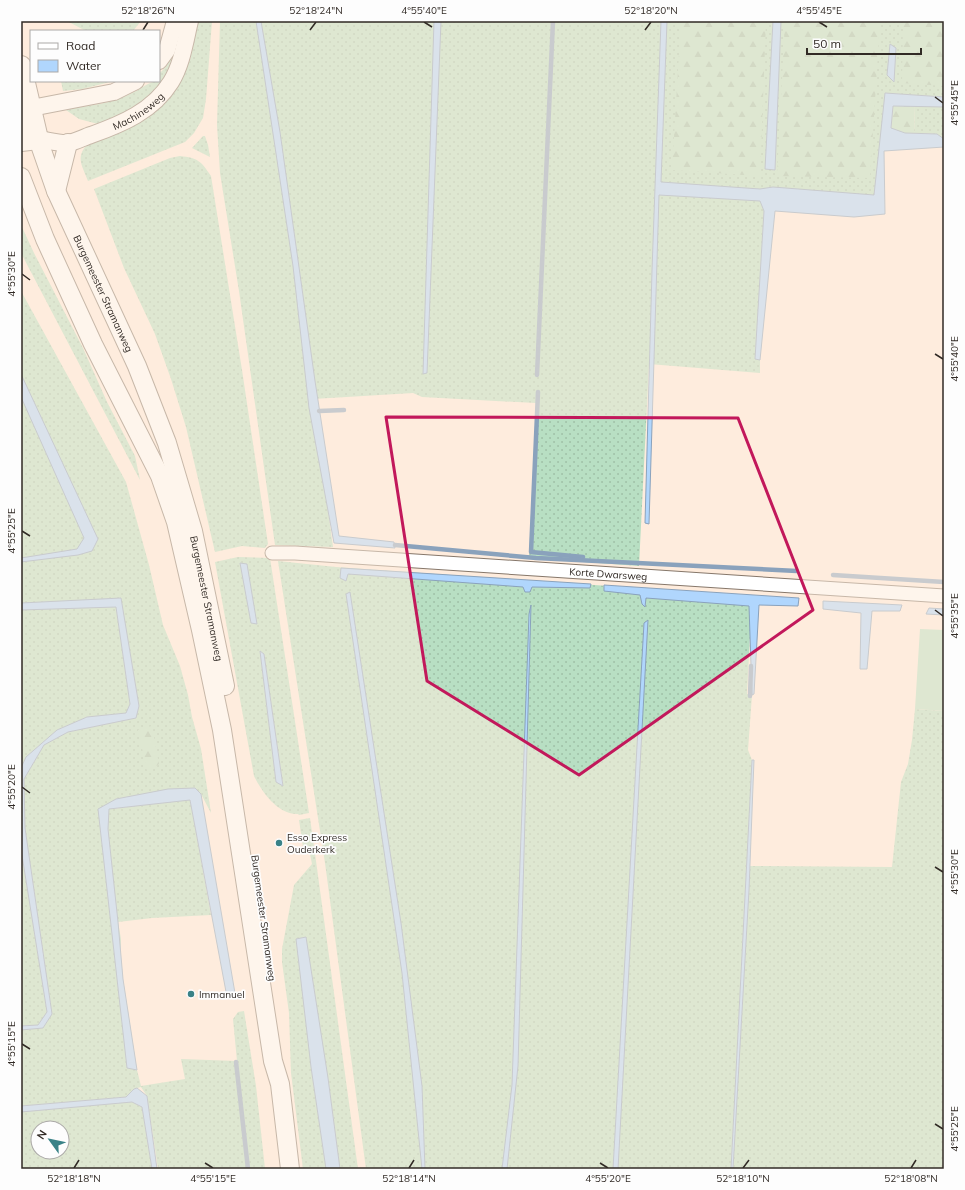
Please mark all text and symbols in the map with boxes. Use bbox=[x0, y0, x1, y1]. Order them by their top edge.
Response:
text: 52°18'26"N bbox=[121, 4, 175, 17]
text: 52°18'24"N bbox=[289, 4, 343, 17]
text: 4°55'40"E bbox=[401, 4, 447, 17]
text: 52°18'20"N bbox=[624, 4, 678, 17]
text: 4°55'45"E bbox=[796, 4, 842, 17]
legend bbox=[30, 30, 160, 82]
scale bar bbox=[807, 30, 921, 56]
text: 50 m bbox=[813, 36, 841, 51]
text: Road bbox=[66, 38, 95, 53]
text: Water bbox=[66, 58, 102, 73]
text: 4°55'45"E bbox=[948, 80, 961, 126]
street label: Machineweg bbox=[111, 90, 167, 133]
street label: Burgemeester Stramanweg bbox=[70, 233, 136, 354]
text: 4°55'30"E bbox=[5, 251, 18, 297]
text: 4°55'40"E bbox=[948, 336, 961, 382]
text: 4°55'25"E bbox=[5, 508, 18, 554]
street label: Burgemeester Stramanweg bbox=[187, 535, 226, 662]
street label: Korte Dwarsweg bbox=[569, 565, 648, 583]
text: 4°55'35"E bbox=[948, 593, 961, 639]
text: 4°55'20"E bbox=[5, 764, 18, 810]
place label: Esso Express Ouderkerk bbox=[287, 831, 347, 856]
marker: Esso Express Ouderkerk bbox=[274, 838, 284, 848]
text: 4°55'30"E bbox=[948, 849, 961, 895]
street label: Burgemeester Stramanweg bbox=[248, 854, 279, 982]
place label: Immanuel bbox=[199, 988, 245, 1001]
marker: Immanuel bbox=[186, 989, 196, 999]
text: 4°55'15"E bbox=[5, 1021, 18, 1067]
text: 4°55'25"E bbox=[948, 1106, 961, 1152]
north arrow bbox=[30, 1120, 70, 1160]
text: N bbox=[33, 1127, 50, 1142]
text: 52°18'18"N bbox=[47, 1172, 101, 1185]
text: 4°55'15"E bbox=[190, 1172, 236, 1185]
text: 52°18'14"N bbox=[382, 1172, 436, 1185]
text: 4°55'20"E bbox=[585, 1172, 631, 1185]
text: 52°18'10"N bbox=[716, 1172, 770, 1185]
text: 52°18'08"N bbox=[884, 1172, 938, 1185]

